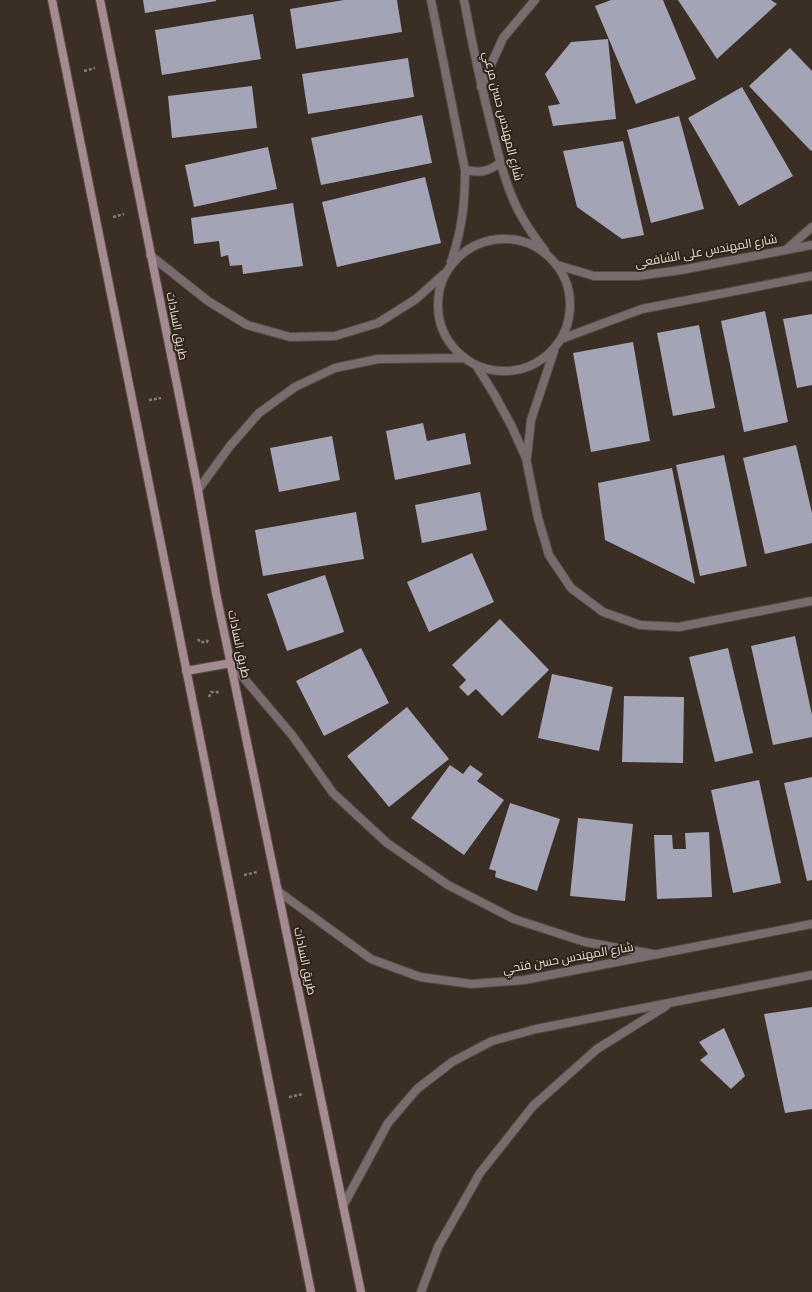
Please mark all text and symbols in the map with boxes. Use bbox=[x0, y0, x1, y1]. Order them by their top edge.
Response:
street label: شارع المهندس حسن مرعي bbox=[477, 50, 527, 183]
street label: شارع المهندس على الشافعى bbox=[634, 231, 779, 271]
street label: طريق السادات bbox=[163, 291, 191, 362]
street label: طريق السادات bbox=[224, 609, 254, 680]
street label: طريق السادات bbox=[290, 926, 320, 997]
street label: شارع المهندس حسن فتحي bbox=[501, 939, 635, 979]

